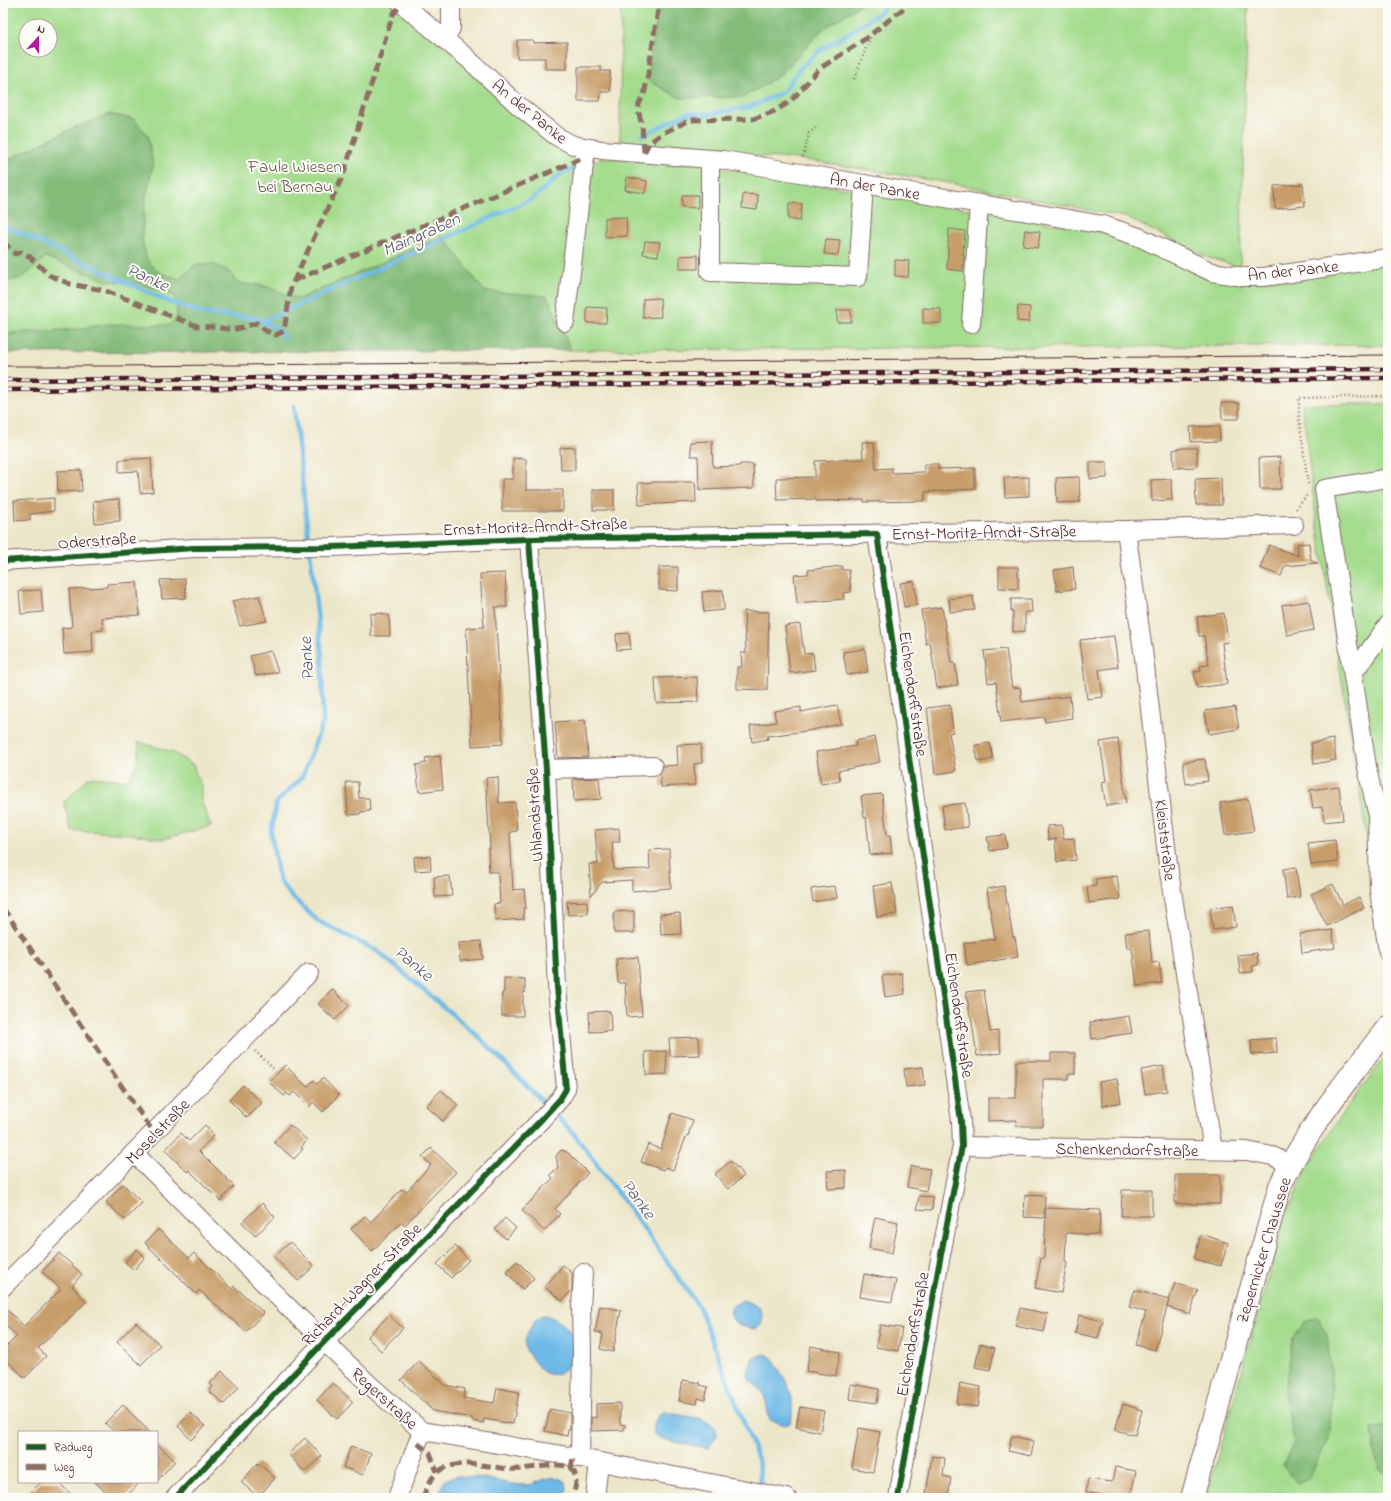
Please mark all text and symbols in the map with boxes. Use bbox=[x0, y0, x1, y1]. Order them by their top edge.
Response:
north arrow bbox=[18, 18, 58, 58]
text: N bbox=[35, 21, 48, 38]
street label: An der Panke bbox=[486, 74, 573, 151]
park label: Faule Wiesen bei Bernau bbox=[247, 155, 342, 200]
street label: An der Panke bbox=[828, 167, 922, 208]
water label: Maingraben bbox=[379, 207, 466, 265]
street label: An der Panke bbox=[1246, 254, 1340, 289]
water label: Panke bbox=[122, 258, 173, 300]
street label: Ernst-Moritz-Arndt-Straße bbox=[442, 512, 628, 543]
street label: Ernst-Moritz-Arndt-Straße bbox=[891, 519, 1077, 548]
street label: Oderstraße bbox=[57, 526, 138, 557]
street label: Eichendorffstraße bbox=[891, 630, 934, 759]
water label: Panke bbox=[294, 635, 322, 681]
street label: Uhlandstraße bbox=[521, 767, 550, 863]
street label: Kleiststraße bbox=[1147, 798, 1182, 883]
water label: Panke bbox=[388, 940, 439, 989]
street label: Eichendorffstraße bbox=[937, 951, 980, 1080]
street label: Moselstraße bbox=[120, 1093, 196, 1171]
street label: Schenkendorfstraße bbox=[1055, 1137, 1199, 1164]
street label: Zepernicker Chaussee bbox=[1230, 1174, 1299, 1327]
water label: Panke bbox=[614, 1175, 661, 1226]
street label: Richard-Wagner-Straße bbox=[296, 1217, 430, 1354]
street label: Eichendorffstraße bbox=[890, 1270, 937, 1399]
street label: Regerstraße bbox=[343, 1362, 423, 1438]
legend bbox=[18, 1431, 158, 1483]
text: Radweg bbox=[54, 1439, 93, 1458]
text: Weg bbox=[54, 1459, 74, 1478]

